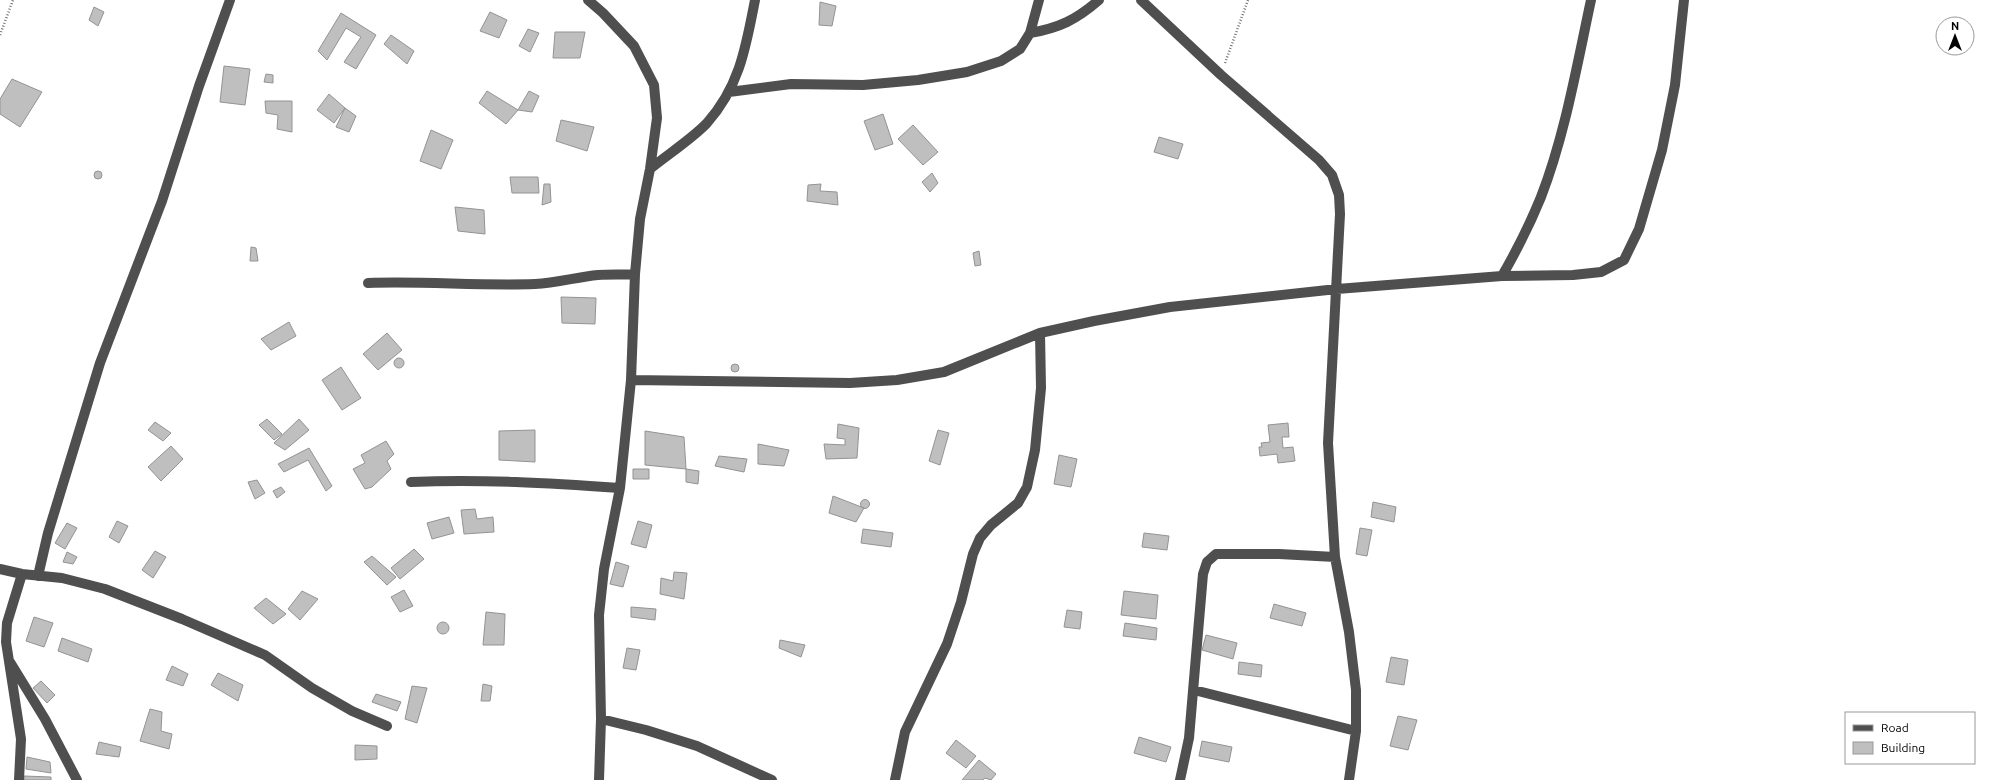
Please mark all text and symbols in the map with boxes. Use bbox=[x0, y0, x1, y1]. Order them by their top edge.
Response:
north arrow bbox=[1935, 16, 1975, 56]
text: N bbox=[1951, 20, 1959, 32]
legend bbox=[1845, 712, 1975, 764]
text: Road bbox=[1881, 721, 1909, 734]
text: Building bbox=[1881, 741, 1925, 754]

